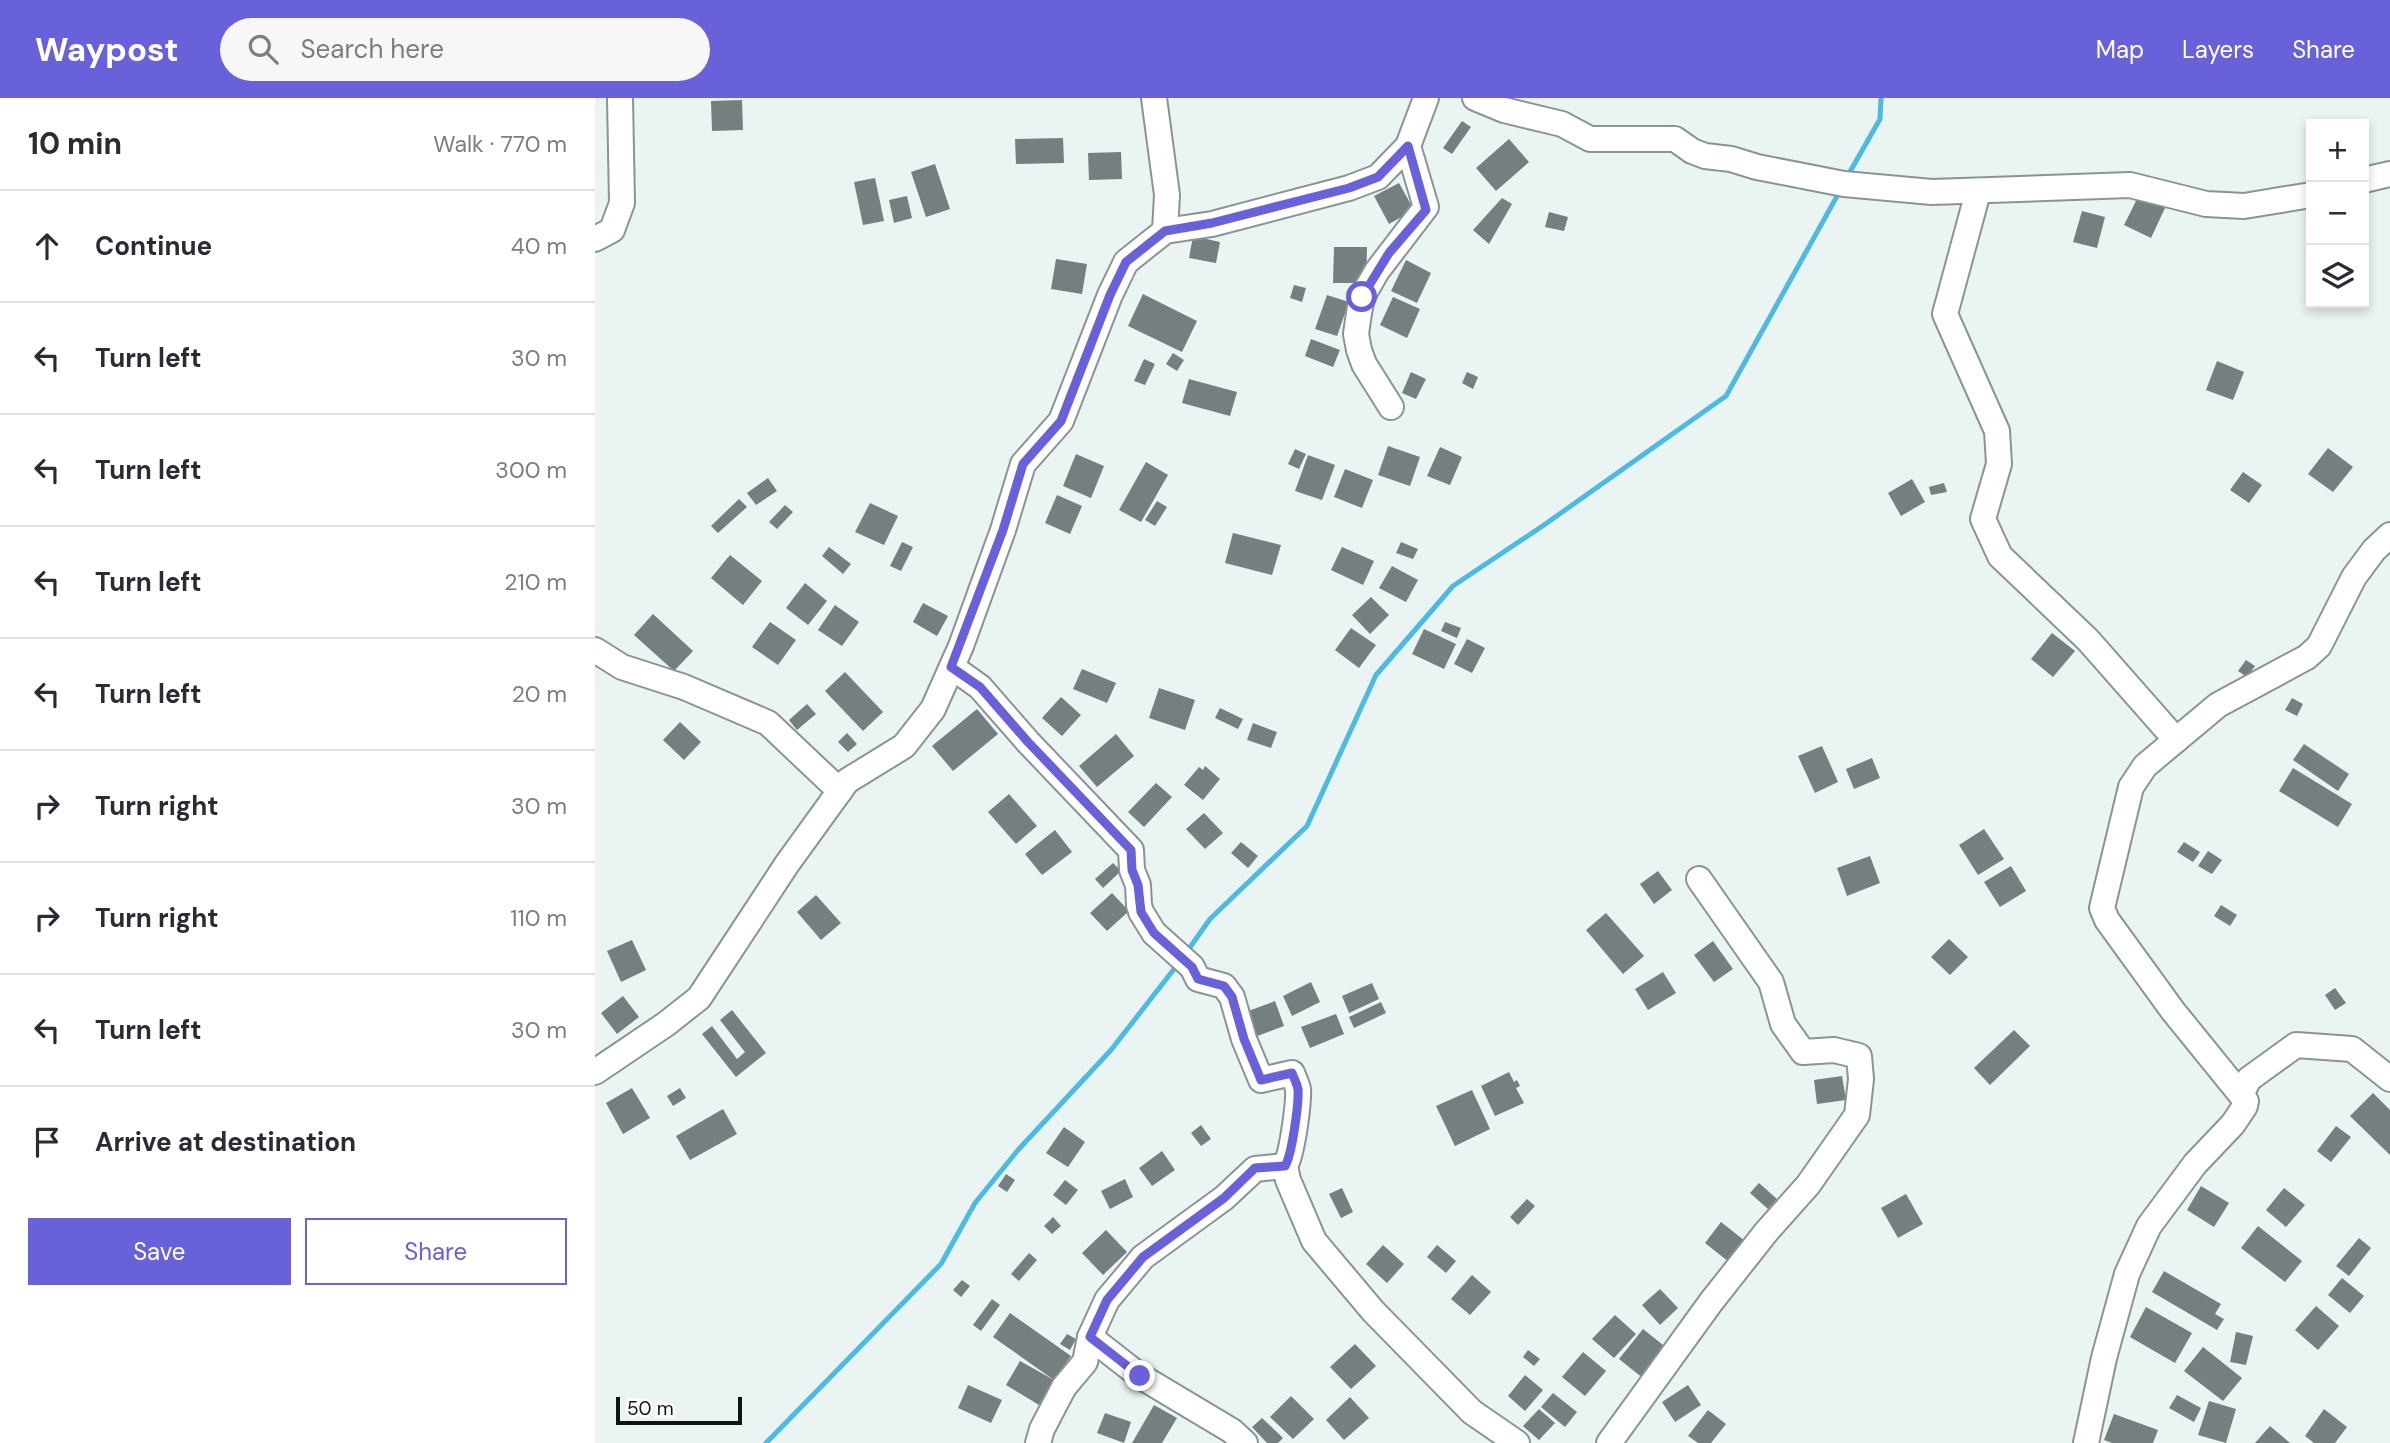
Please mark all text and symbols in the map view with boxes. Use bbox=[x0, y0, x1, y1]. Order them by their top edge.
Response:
search box bbox=[220, 18, 710, 81]
text: Waypost bbox=[35, 28, 178, 71]
icon: search bbox=[244, 30, 282, 68]
text: Search here bbox=[300, 32, 444, 66]
text: Map bbox=[2096, 34, 2144, 65]
text: Layers bbox=[2182, 34, 2254, 65]
text: Share bbox=[2292, 34, 2355, 65]
map controls bbox=[2306, 119, 2369, 308]
button: + bbox=[2306, 119, 2369, 182]
text: 10 min bbox=[28, 124, 122, 163]
text: Walk · 770 m bbox=[433, 129, 567, 159]
button: − bbox=[2306, 182, 2369, 245]
icon: ahead bbox=[28, 227, 66, 265]
text: Continue bbox=[95, 229, 212, 263]
text: 40 m bbox=[511, 231, 567, 261]
button: layers bbox=[2306, 245, 2369, 308]
route start bbox=[1346, 281, 1377, 312]
icon: left bbox=[28, 339, 66, 377]
text: Turn left bbox=[95, 341, 202, 375]
text: 30 m bbox=[511, 343, 567, 373]
icon: left bbox=[28, 451, 66, 489]
text: Turn left bbox=[95, 453, 202, 487]
text: 300 m bbox=[495, 455, 567, 485]
icon: left bbox=[28, 563, 66, 601]
text: Turn left bbox=[95, 565, 202, 599]
text: 210 m bbox=[504, 567, 567, 597]
icon: left bbox=[28, 675, 66, 713]
text: Turn left bbox=[95, 677, 202, 711]
text: 20 m bbox=[512, 679, 567, 709]
icon: right bbox=[28, 787, 66, 825]
text: Turn right bbox=[95, 789, 219, 823]
text: 30 m bbox=[511, 791, 567, 821]
icon: right bbox=[28, 899, 66, 937]
text: Turn right bbox=[95, 901, 219, 935]
text: 110 m bbox=[510, 903, 567, 933]
icon: left bbox=[28, 1011, 66, 1049]
text: Turn left bbox=[95, 1013, 202, 1047]
text: 30 m bbox=[511, 1015, 567, 1045]
icon: arrive bbox=[28, 1123, 66, 1161]
text: Arrive at destination bbox=[95, 1125, 356, 1159]
button: Save bbox=[28, 1218, 291, 1285]
button: Share bbox=[305, 1218, 567, 1285]
route end bbox=[1124, 1360, 1155, 1391]
scale bar bbox=[616, 1394, 742, 1426]
text: 50 m bbox=[627, 1396, 674, 1421]

